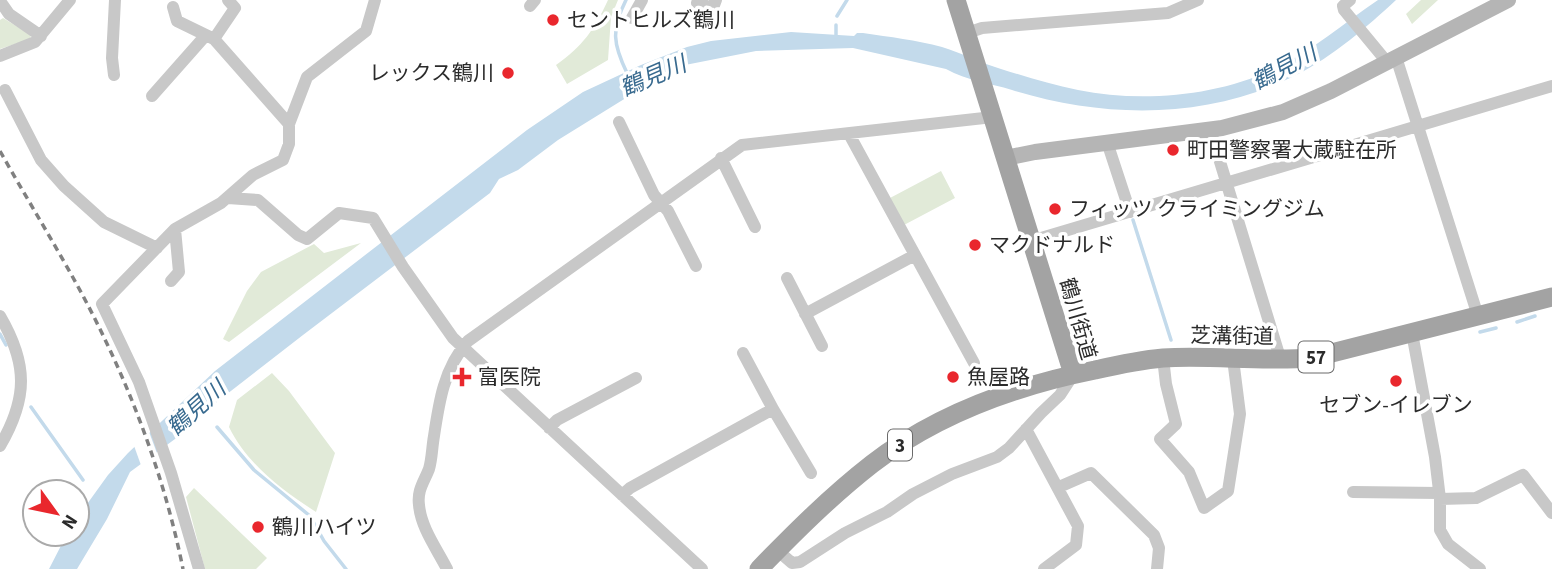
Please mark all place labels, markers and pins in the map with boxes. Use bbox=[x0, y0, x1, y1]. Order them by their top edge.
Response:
place label: セントヒルズ鶴川 bbox=[567, 5, 735, 35]
marker: セントヒルズ鶴川 bbox=[545, 12, 561, 28]
place label: レックス鶴川 bbox=[369, 58, 494, 88]
marker: レックス鶴川 bbox=[500, 65, 516, 81]
place label: 町田警察署大蔵駐在所 bbox=[1187, 135, 1397, 165]
marker: 町田警察署大蔵駐在所 bbox=[1165, 142, 1181, 158]
place label: フィッツ クライミングジム bbox=[1069, 194, 1325, 224]
marker: フィッツ クライミングジム bbox=[1047, 201, 1063, 217]
place label: マクドナルド bbox=[989, 230, 1115, 260]
marker: マクドナルド bbox=[967, 237, 983, 253]
place label: 富医院 bbox=[478, 362, 541, 392]
place label: 魚屋路 bbox=[967, 362, 1030, 392]
marker: 富医院 bbox=[452, 367, 472, 387]
marker: 魚屋路 bbox=[945, 369, 961, 385]
marker: セブン-イレブン bbox=[1388, 373, 1404, 389]
place label: セブン-イレブン bbox=[1319, 390, 1473, 420]
place label: 鶴川ハイツ bbox=[272, 512, 377, 542]
marker: 鶴川ハイツ bbox=[250, 519, 266, 535]

